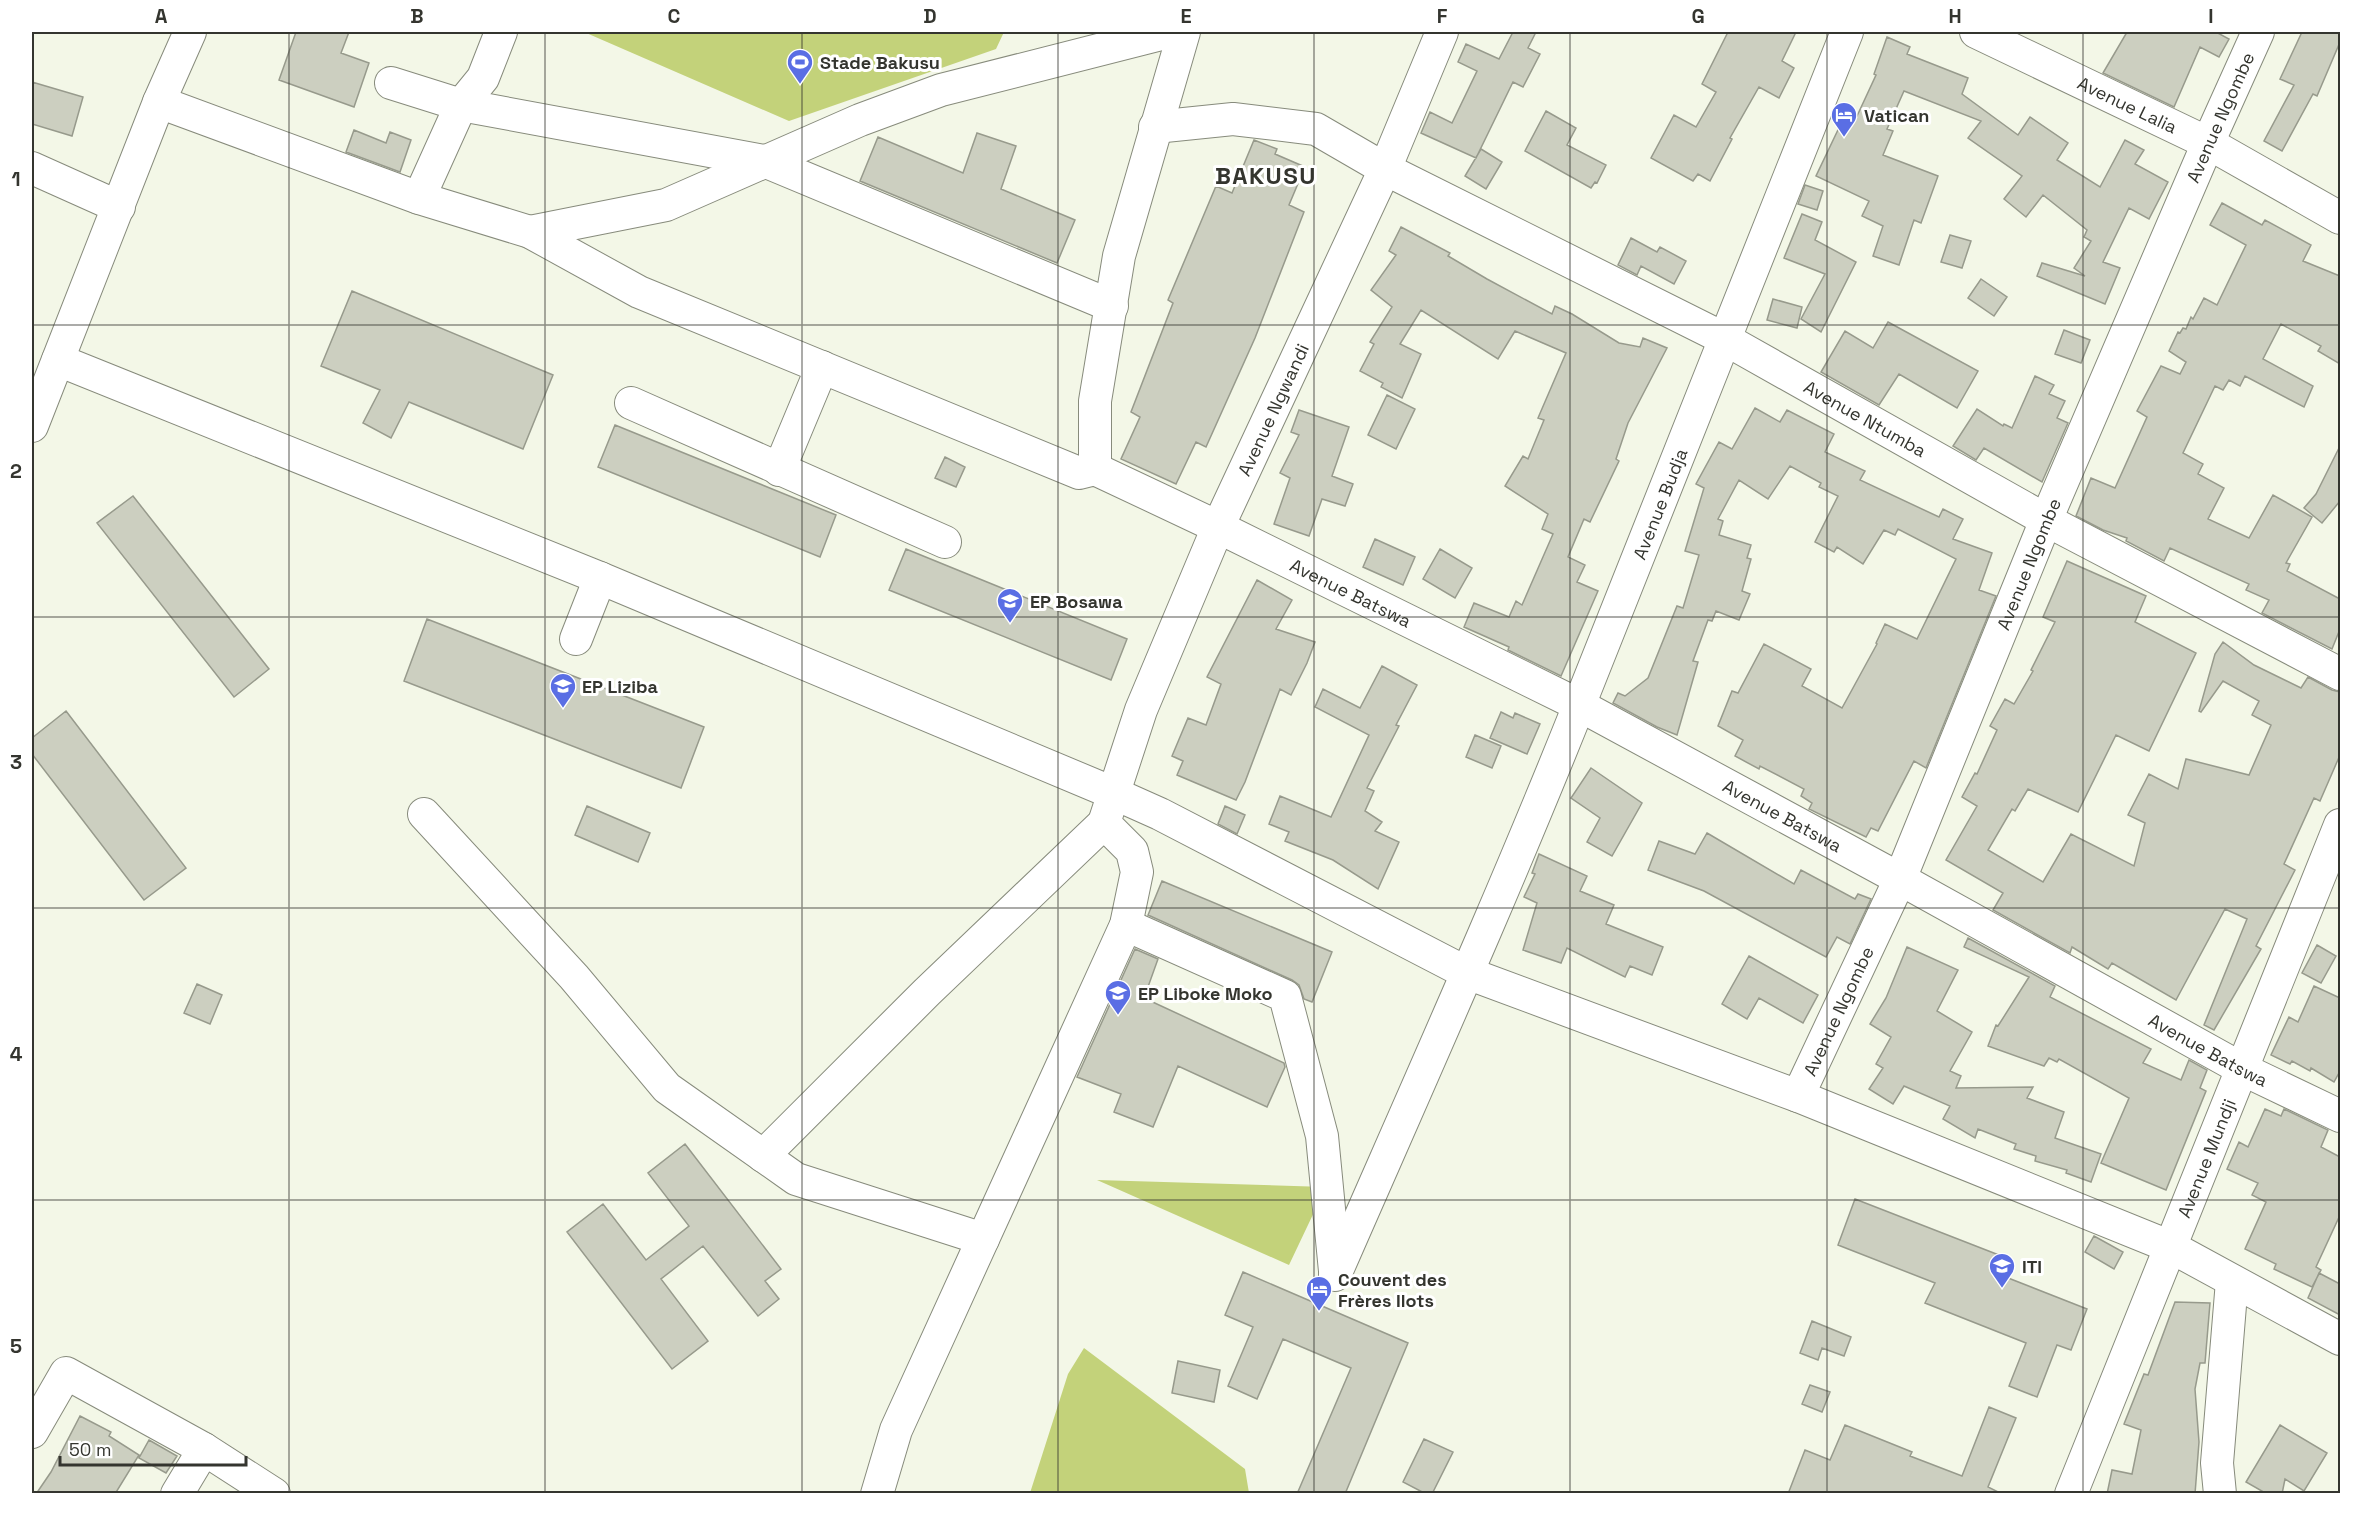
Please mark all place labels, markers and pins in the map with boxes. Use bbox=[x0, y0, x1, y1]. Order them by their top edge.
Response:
sports icon: Stade Bakusu bbox=[785, 47, 815, 85]
place label: Stade Bakusu bbox=[820, 51, 940, 74]
hotel icon: Vatican bbox=[1829, 100, 1859, 138]
place label: Vatican bbox=[1864, 104, 1929, 127]
school or university icon: EP Bosawa bbox=[995, 586, 1025, 624]
place label: EP Bosawa bbox=[1030, 590, 1123, 613]
school or university icon: EP Liziba bbox=[548, 671, 578, 709]
place label: EP Liziba bbox=[582, 675, 659, 698]
school or university icon: EP Liboke Moko bbox=[1103, 978, 1133, 1016]
place label: EP Liboke Moko bbox=[1138, 982, 1273, 1005]
school or university icon: ITI bbox=[1987, 1251, 2017, 1289]
place label: ITI bbox=[2022, 1255, 2042, 1278]
place label: Couvent des Frères Ilots bbox=[1338, 1268, 1447, 1312]
hotel icon: Couvent des Frères Ilots bbox=[1304, 1274, 1334, 1312]

